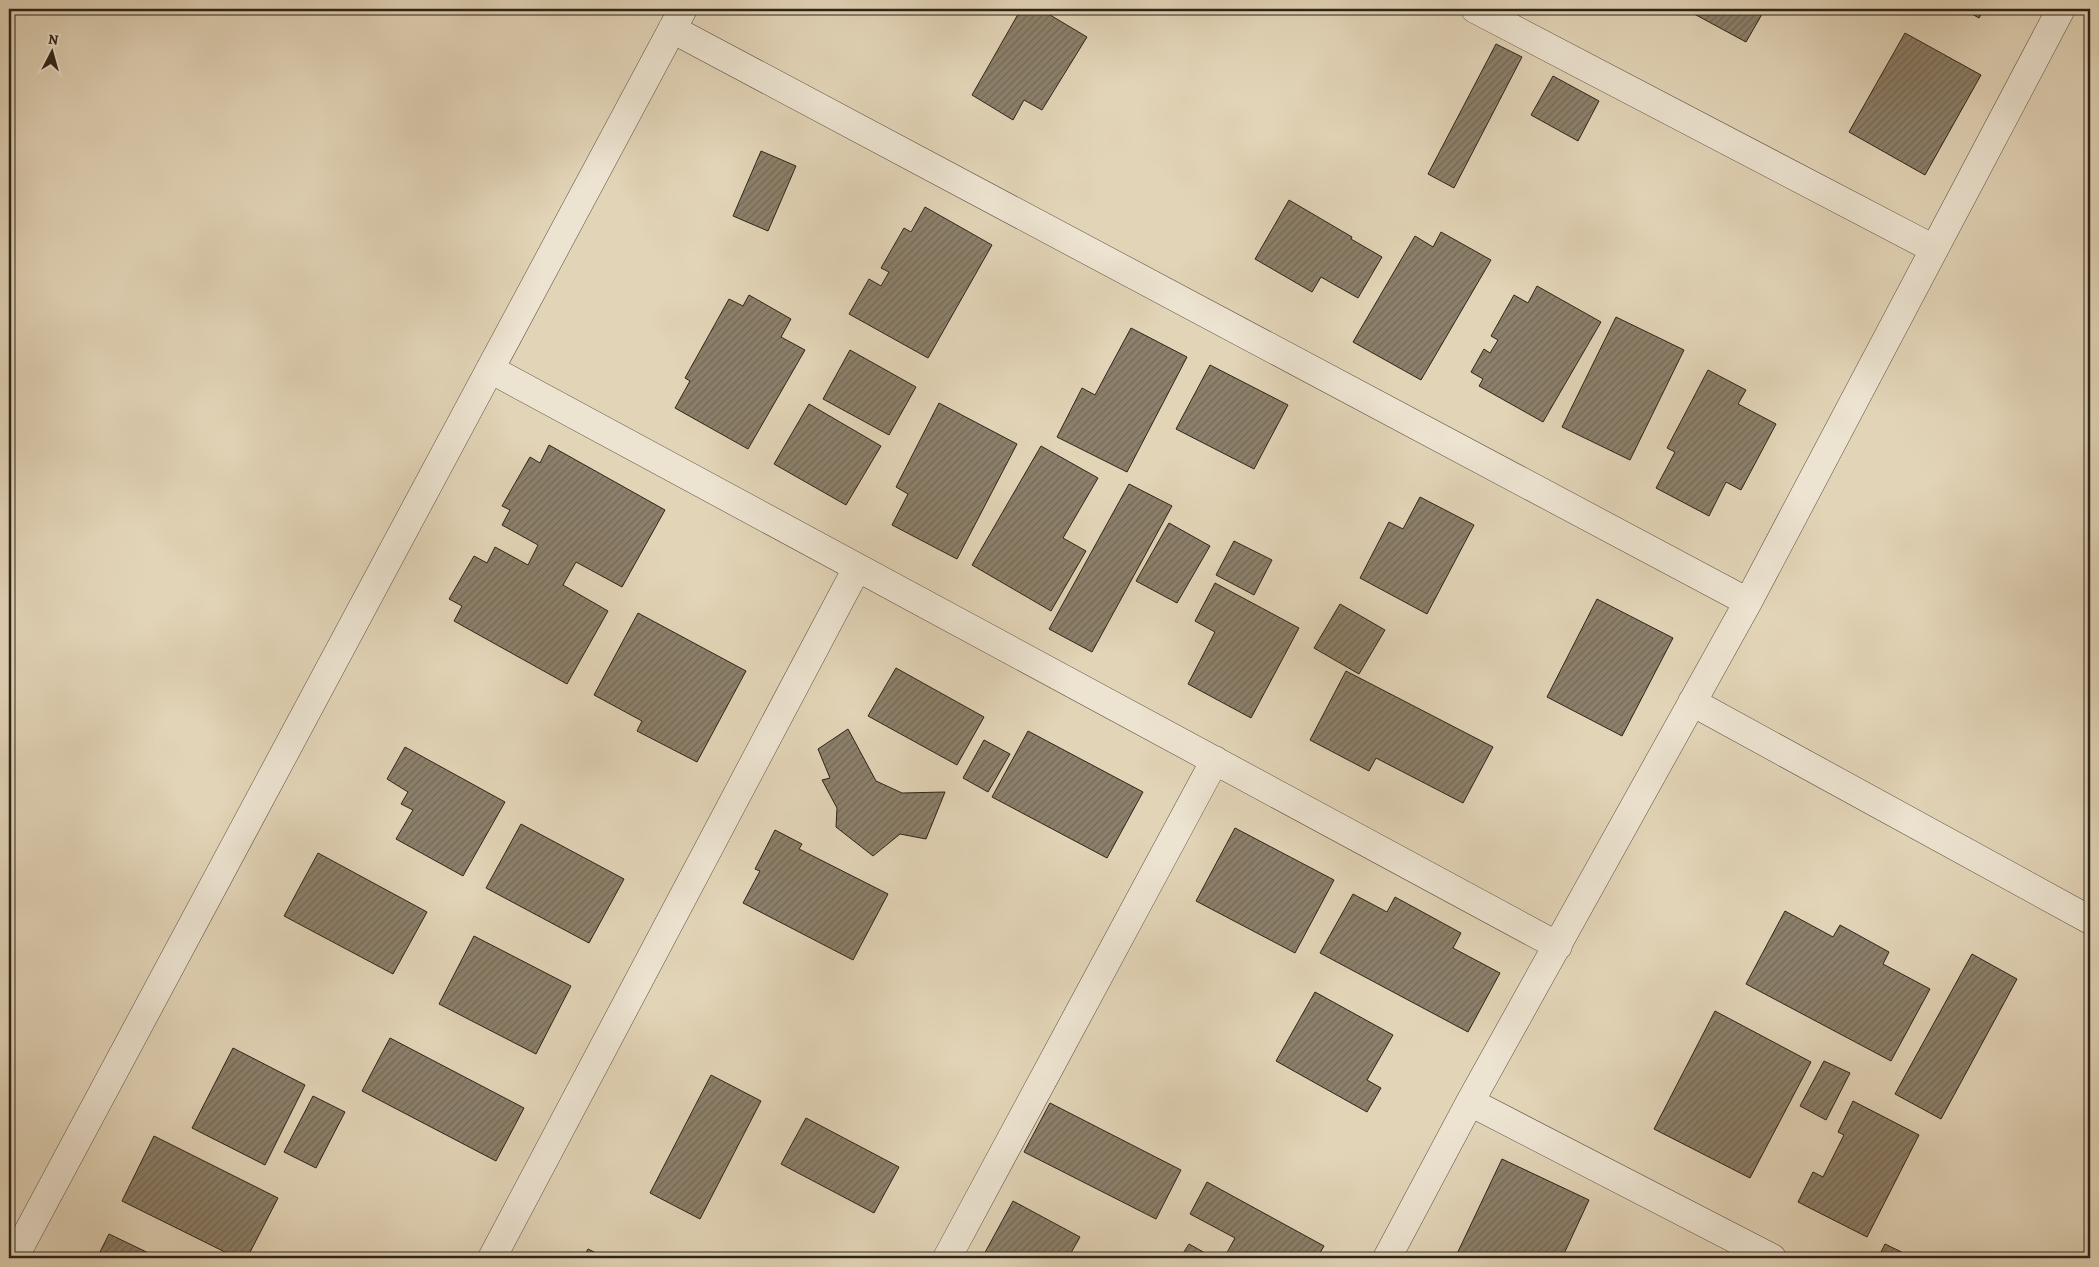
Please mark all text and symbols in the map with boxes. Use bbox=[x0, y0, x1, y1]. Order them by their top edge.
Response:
north arrow bbox=[28, 28, 78, 78]
text: N bbox=[47, 30, 59, 50]

